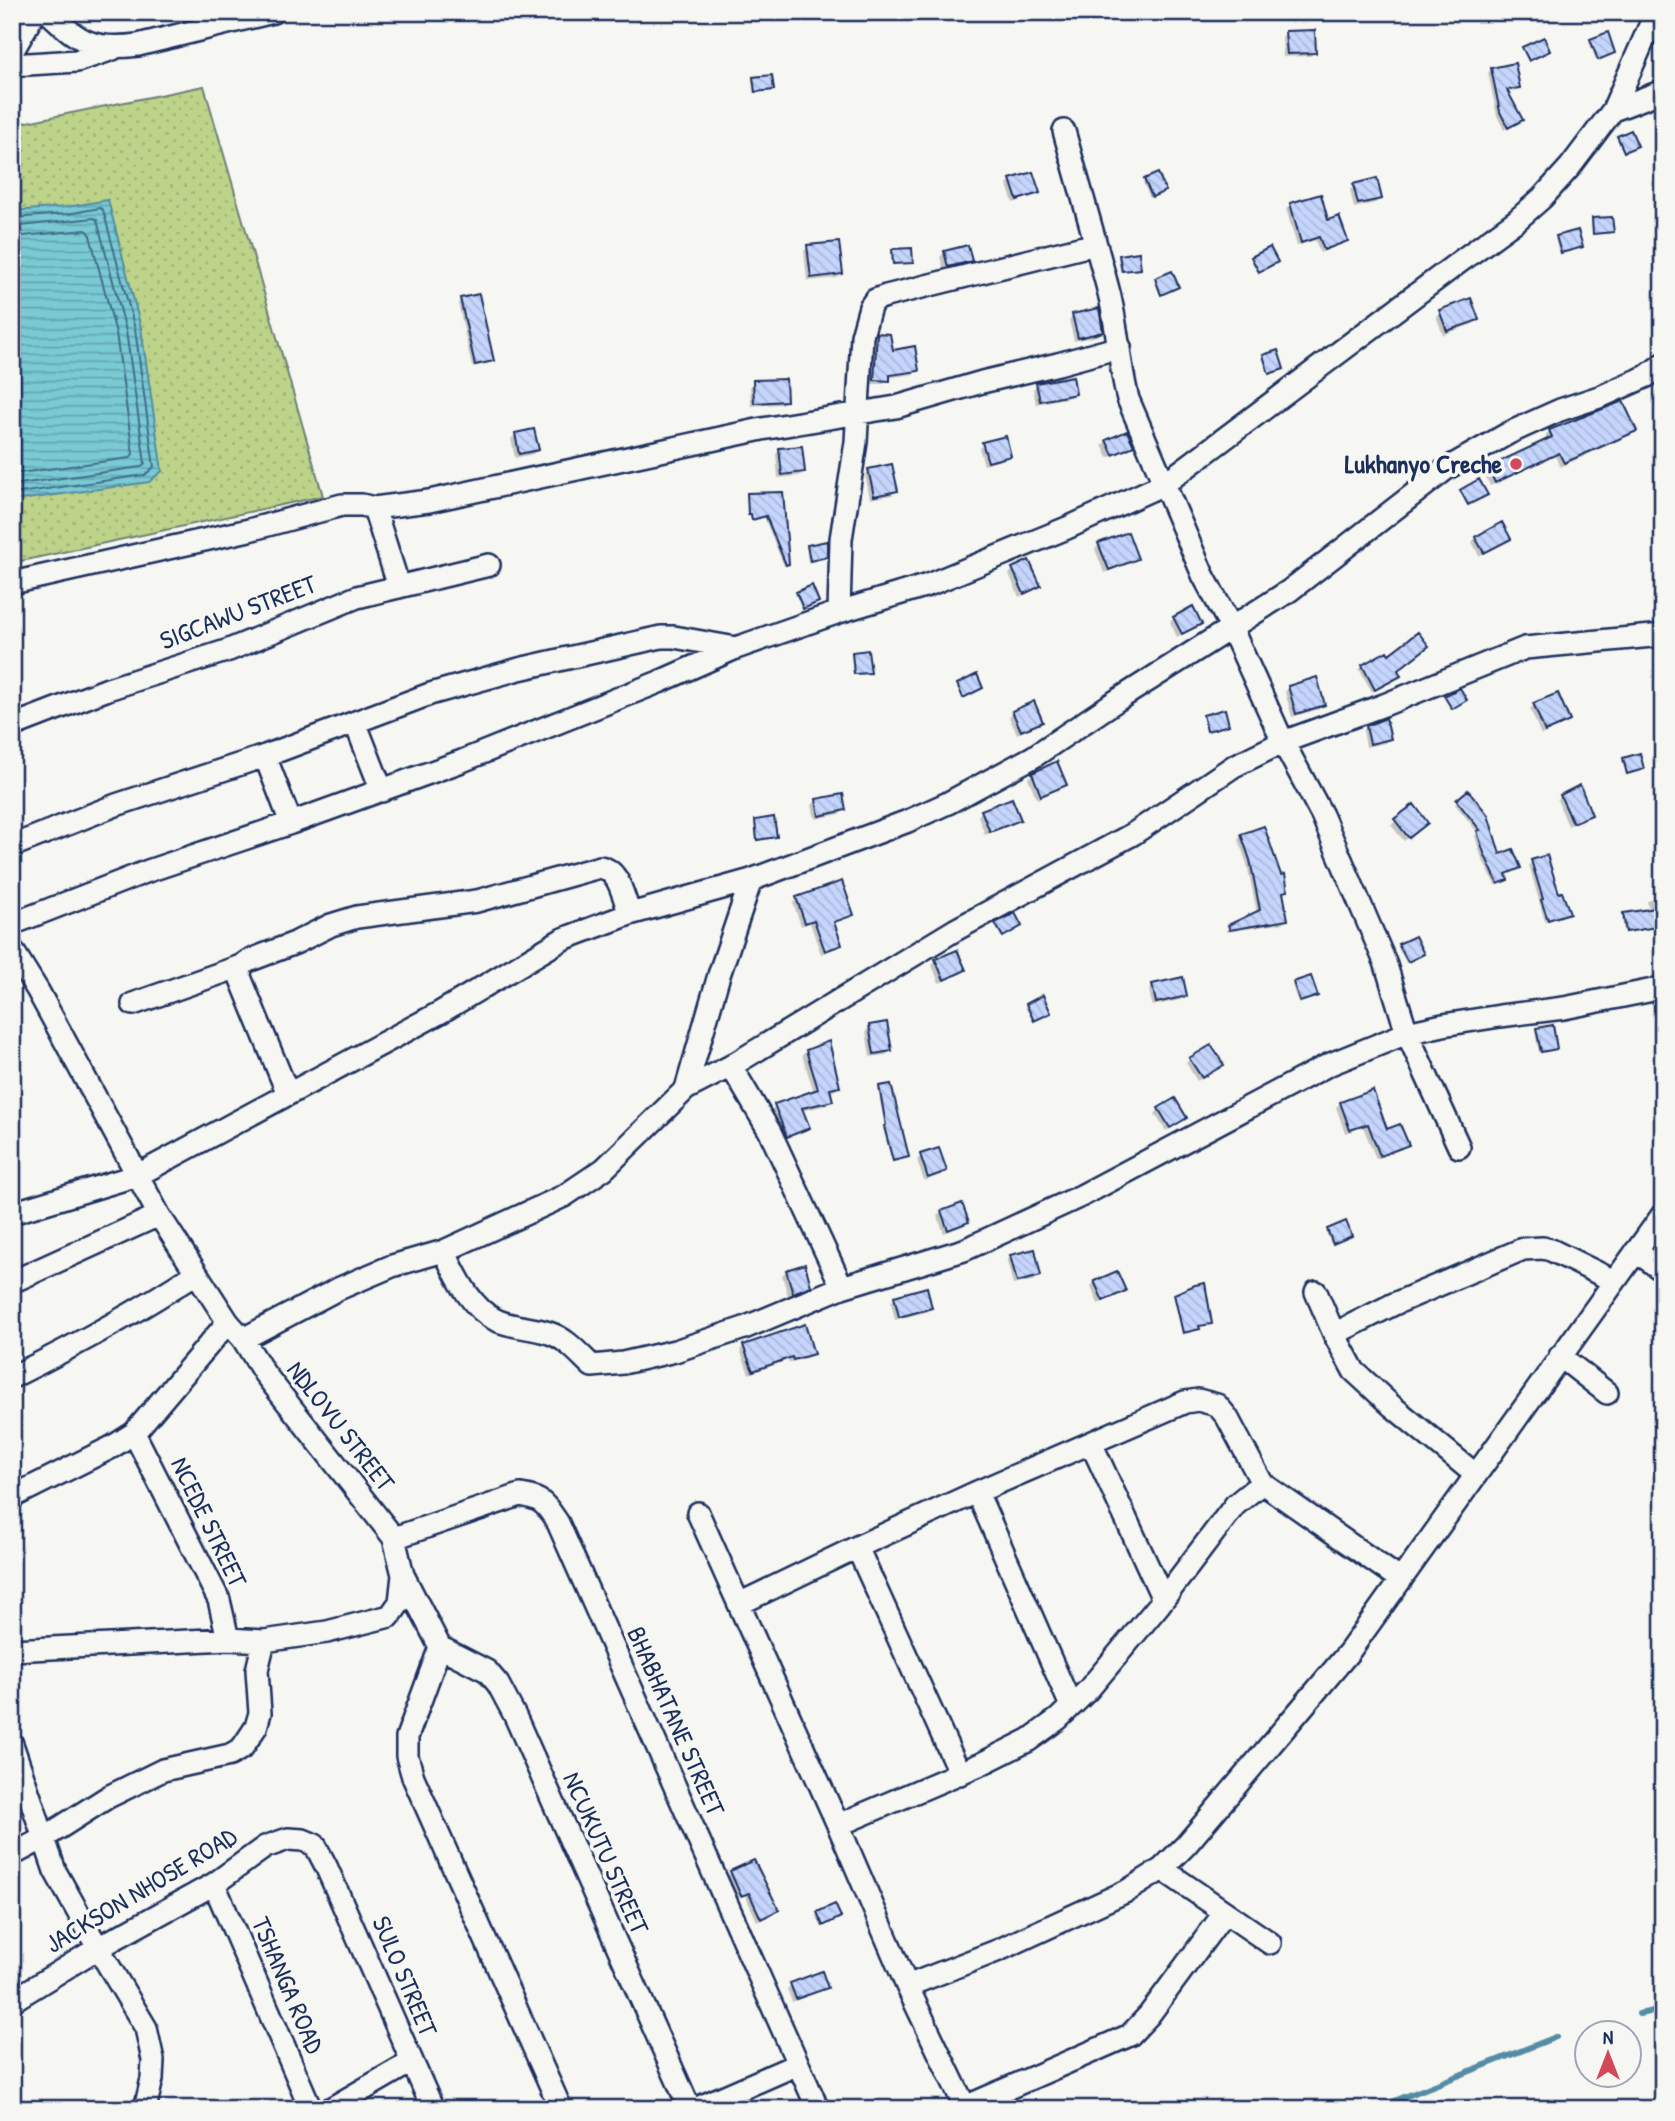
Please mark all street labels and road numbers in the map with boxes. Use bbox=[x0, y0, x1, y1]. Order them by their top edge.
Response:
street label: SIGCAWU STREET bbox=[155, 565, 322, 657]
street label: NDLOVU STREET bbox=[280, 1353, 404, 1499]
street label: NCEDE STREET bbox=[163, 1451, 256, 1593]
street label: BHABHATANE STREET bbox=[619, 1621, 734, 1822]
street label: NCUKUTU STREET bbox=[555, 1766, 658, 1940]
street label: JACKSON NHOSE ROAD bbox=[38, 1818, 244, 1961]
street label: SULO STREET bbox=[364, 1910, 447, 2042]
street label: TSHANGA ROAD bbox=[244, 1911, 333, 2059]

